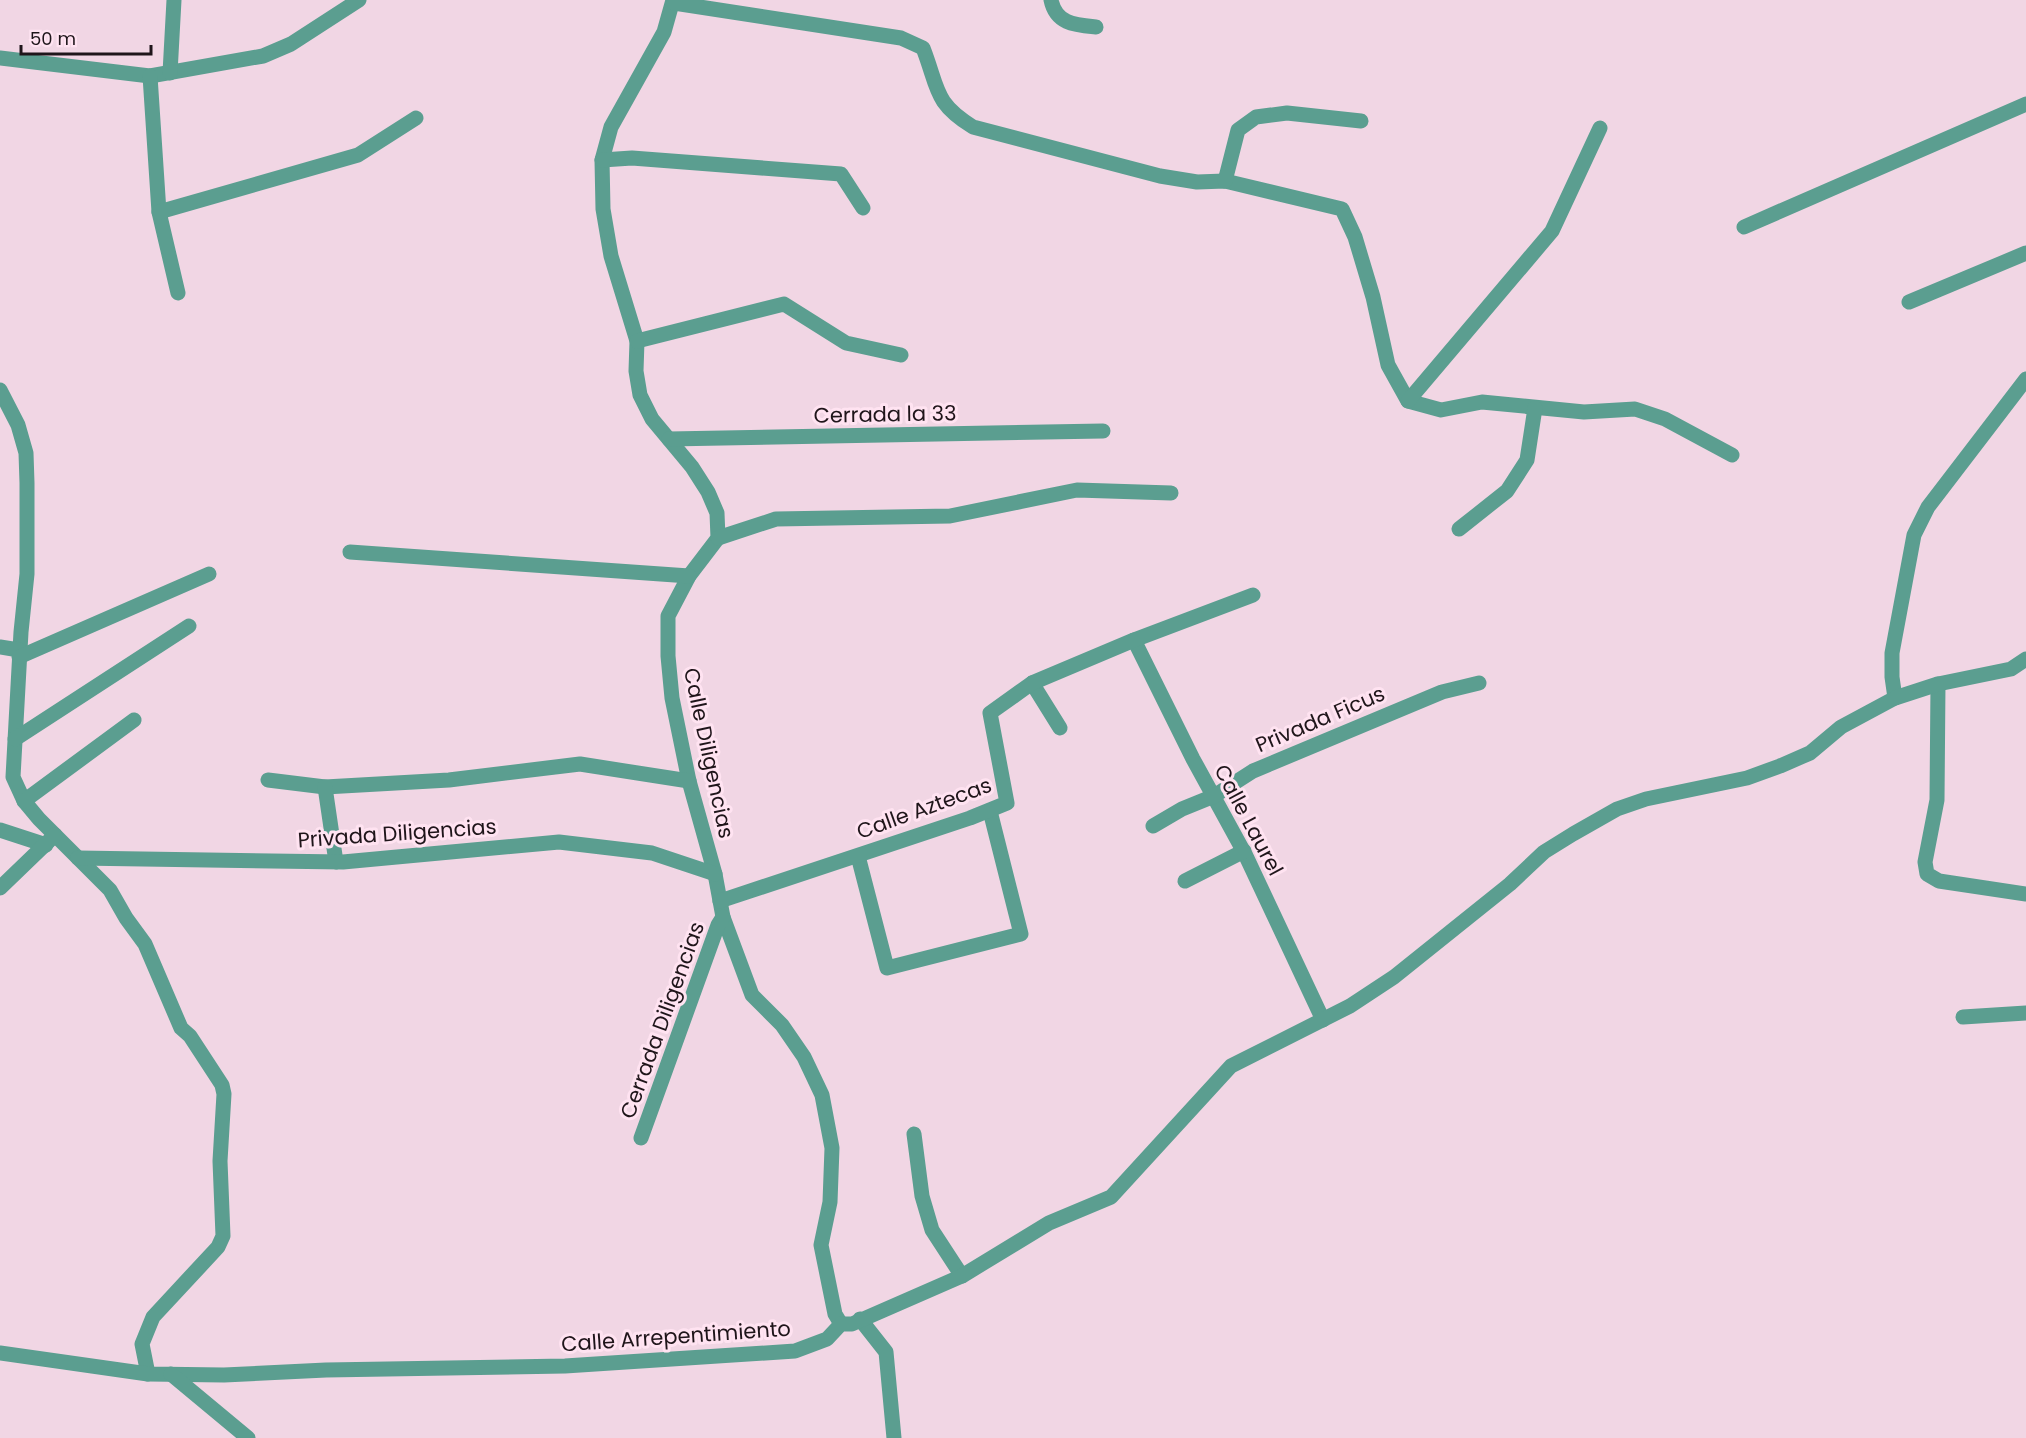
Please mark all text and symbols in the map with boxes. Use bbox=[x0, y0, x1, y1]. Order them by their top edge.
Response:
scale bar bbox=[21, 18, 152, 56]
text: 50 m bbox=[30, 26, 76, 51]
street label: Cerrada la 33 bbox=[813, 398, 957, 430]
street label: Calle Diligencias bbox=[677, 665, 741, 841]
street label: Privada Ficus bbox=[1251, 679, 1389, 759]
street label: Calle Laurel bbox=[1208, 759, 1290, 881]
street label: Calle Aztecas bbox=[852, 770, 996, 846]
street label: Privada Diligencias bbox=[297, 812, 497, 854]
street label: Cerrada Diligencias bbox=[613, 918, 711, 1122]
street label: Calle Arrepentimiento bbox=[560, 1314, 792, 1358]

